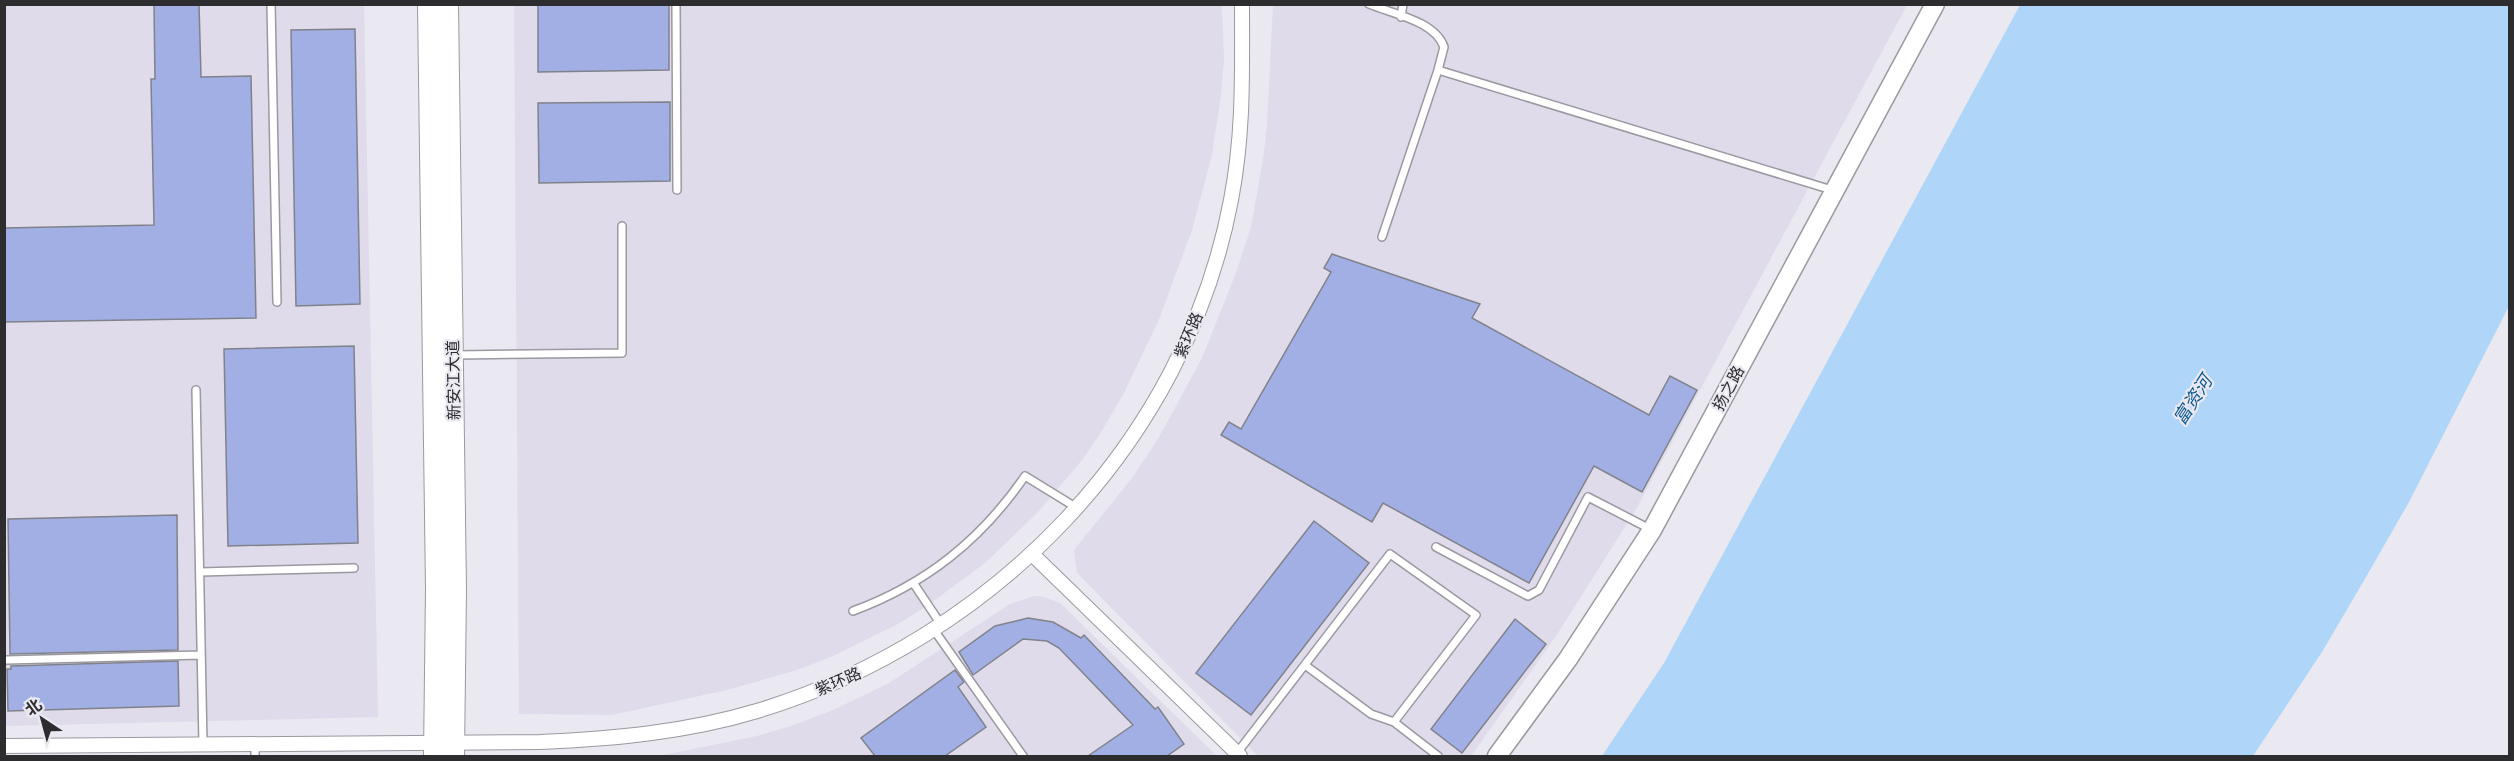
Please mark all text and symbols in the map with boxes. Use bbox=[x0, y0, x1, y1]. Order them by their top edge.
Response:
street label: 紫环路 bbox=[1169, 309, 1206, 361]
street label: 新安江大道 bbox=[442, 340, 463, 420]
street label: 扬之路 bbox=[1708, 362, 1747, 413]
water label: 富资河 bbox=[2168, 368, 2218, 428]
street label: 紫环路 bbox=[812, 662, 864, 699]
north arrow bbox=[12, 689, 72, 749]
text: 北 bbox=[21, 694, 45, 719]

